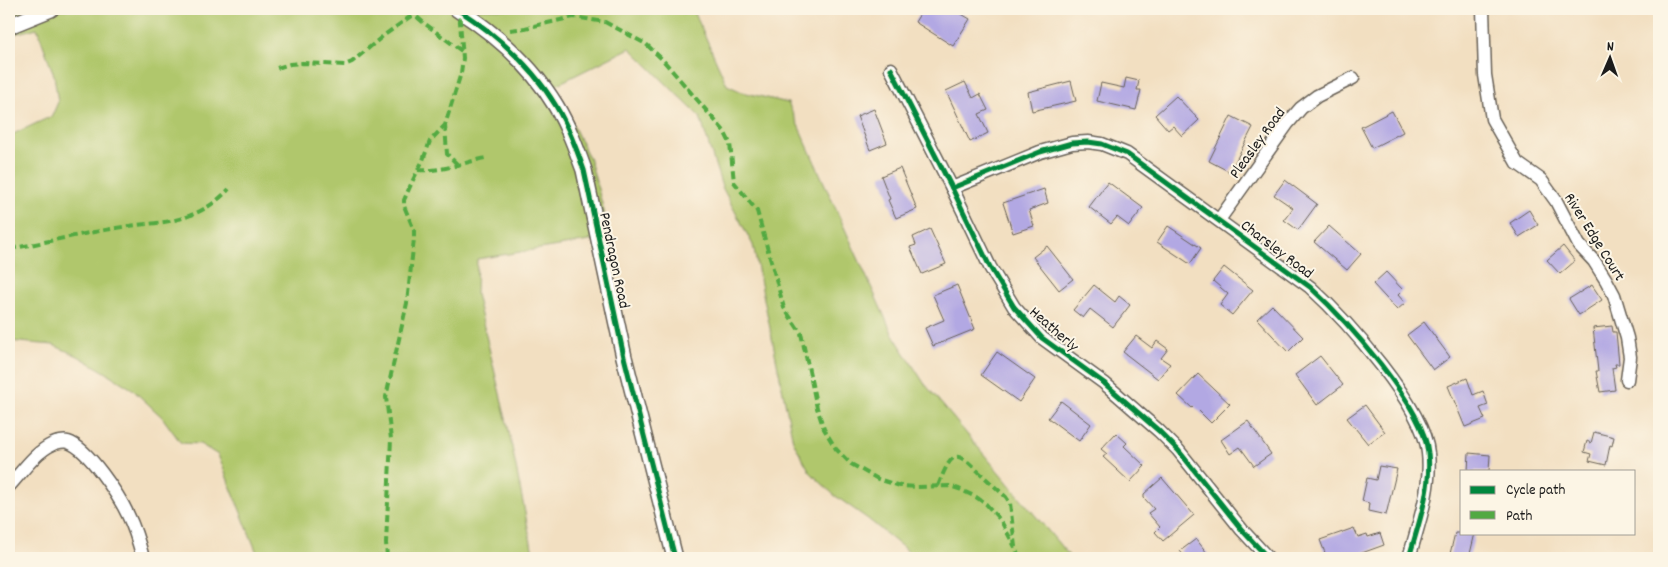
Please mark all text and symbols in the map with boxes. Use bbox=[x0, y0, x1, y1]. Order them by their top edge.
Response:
north arrow bbox=[1586, 32, 1636, 82]
text: N bbox=[1607, 37, 1614, 57]
street label: Pleasley Road bbox=[1224, 103, 1292, 184]
street label: River Edge Court bbox=[1558, 189, 1630, 286]
street label: Pendragon Road bbox=[592, 210, 635, 311]
street label: Charsley Road bbox=[1235, 215, 1318, 285]
street label: Heatherly bbox=[1023, 302, 1084, 358]
legend bbox=[1460, 470, 1636, 534]
text: Cycle path bbox=[1506, 480, 1566, 502]
text: Path bbox=[1506, 506, 1532, 528]

